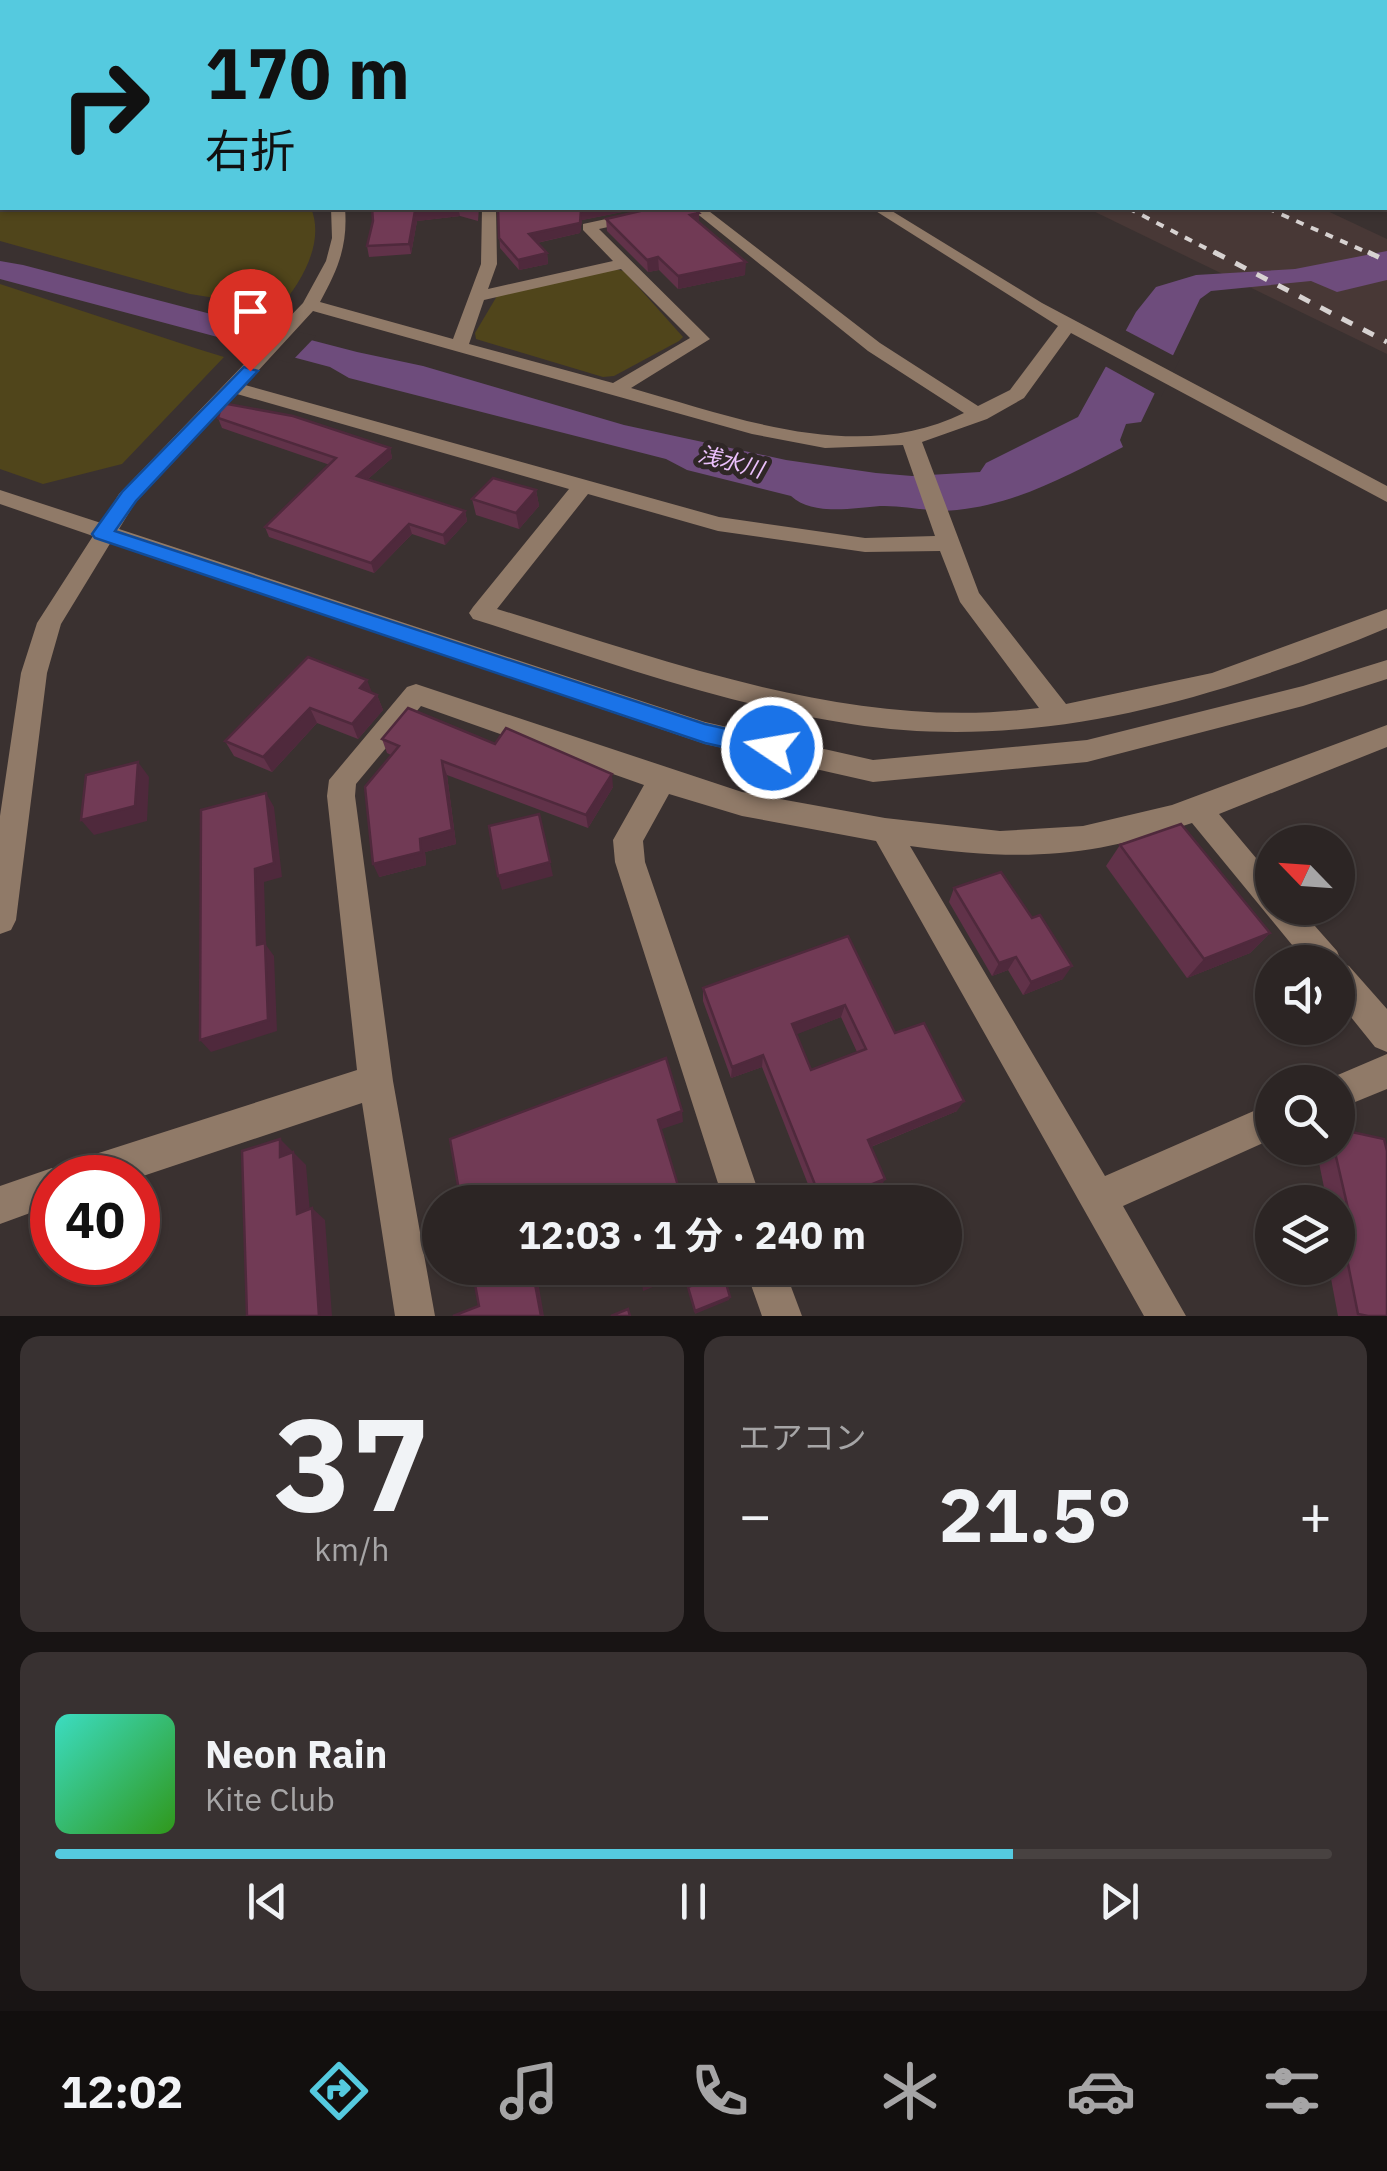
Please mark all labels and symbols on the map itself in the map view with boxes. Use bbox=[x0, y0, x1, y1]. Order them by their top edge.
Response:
pin bbox=[208, 269, 293, 372]
water label: 浅水川 bbox=[695, 438, 769, 484]
position arrow bbox=[720, 696, 824, 800]
north arrow bbox=[1255, 825, 1355, 925]
speed limit sign: 40 bbox=[30, 1155, 160, 1285]

